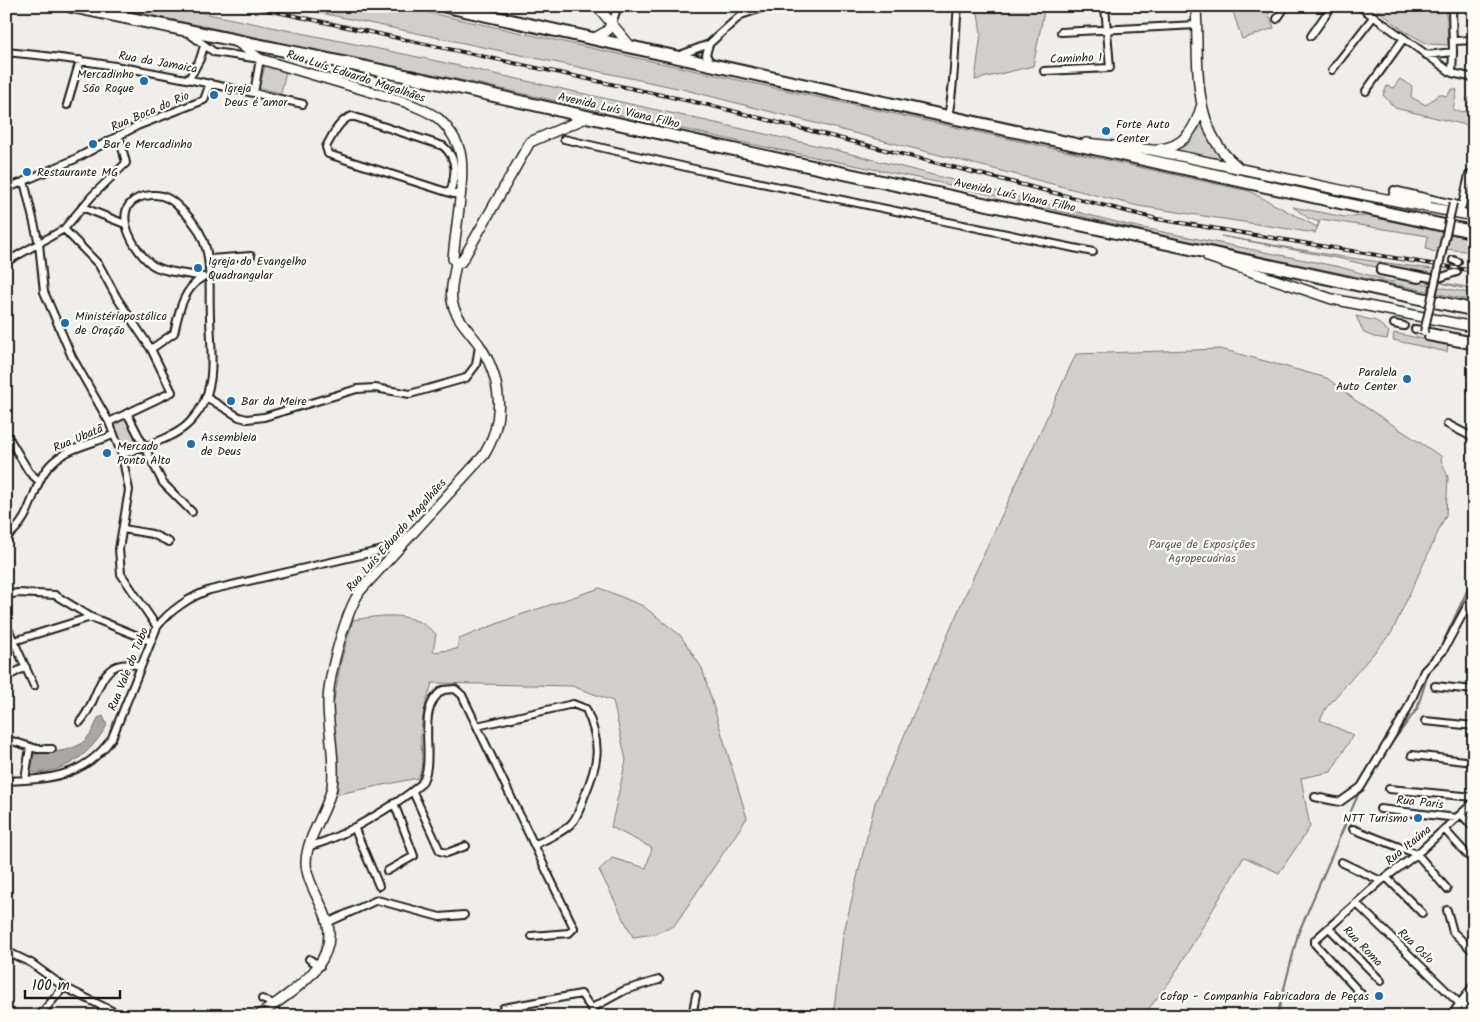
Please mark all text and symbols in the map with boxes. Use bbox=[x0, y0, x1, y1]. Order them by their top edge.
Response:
street label: Rua Luís Eduardo Magalhães bbox=[284, 45, 428, 108]
street label: Rua da Jamaica bbox=[117, 46, 199, 79]
street label: Caminho 1 bbox=[1050, 48, 1103, 69]
place label: Mercadinho São Roque bbox=[77, 65, 135, 98]
marker: Mercadinho São Roque bbox=[138, 75, 150, 87]
place label: Igreja Deus é amor bbox=[224, 79, 289, 112]
street label: Rua Boca do Rio bbox=[108, 86, 192, 137]
street label: Avenida Luís Viana Filho bbox=[556, 87, 682, 134]
marker: Igreja Deus é amor bbox=[208, 89, 220, 101]
place label: Forte Auto Center bbox=[1116, 115, 1170, 148]
marker: Forte Auto Center bbox=[1100, 125, 1112, 137]
place label: Bar e Mercadinho bbox=[103, 135, 192, 154]
marker: Bar e Mercadinho bbox=[87, 138, 99, 150]
place label: Restaurante MG bbox=[37, 163, 118, 182]
marker: Restaurante MG bbox=[21, 166, 33, 178]
street label: Avenida Luís Viana Filho bbox=[952, 173, 1078, 218]
place label: Igreja do Evangelho Quadrangular bbox=[208, 252, 307, 285]
marker: Igreja do Evangelho Quadrangular bbox=[192, 262, 204, 274]
place label: Ministériapostólico de Oração bbox=[75, 307, 167, 340]
marker: Ministériapostólico de Oração bbox=[59, 317, 71, 329]
place label: Paralela Auto Center bbox=[1336, 363, 1398, 396]
marker: Paralela Auto Center bbox=[1401, 373, 1413, 385]
place label: Bar da Meire bbox=[241, 392, 307, 411]
marker: Bar da Meire bbox=[225, 395, 237, 407]
street label: Rua Ubatã bbox=[50, 419, 107, 457]
place label: Assembleia de Deus bbox=[201, 428, 257, 461]
place label: Mercado Ponto Alto bbox=[117, 437, 171, 470]
marker: Assembleia de Deus bbox=[185, 438, 197, 450]
marker: Mercado Ponto Alto bbox=[101, 447, 113, 459]
street label: Rua Luís Eduardo Magalhães bbox=[342, 474, 451, 596]
park label: Parque de Exposições Agropecuárias bbox=[1149, 535, 1255, 568]
street label: Rua Vale do Tubo bbox=[103, 625, 154, 714]
street label: Rua Paris bbox=[1395, 791, 1444, 814]
place label: NTT Turismo bbox=[1343, 809, 1408, 828]
marker: NTT Turismo bbox=[1412, 812, 1424, 824]
street label: Rua Itaúna bbox=[1381, 820, 1436, 870]
street label: Rua Roma bbox=[1338, 921, 1387, 971]
street label: Rua Oslo bbox=[1393, 924, 1438, 969]
scale bar bbox=[25, 967, 120, 999]
text: 100 m bbox=[32, 974, 70, 998]
place label: Cofap - Companhia Fabricadora de Peças bbox=[1160, 987, 1369, 1006]
marker: Cofap - Companhia Fabricadora de Peças bbox=[1373, 990, 1385, 1002]

